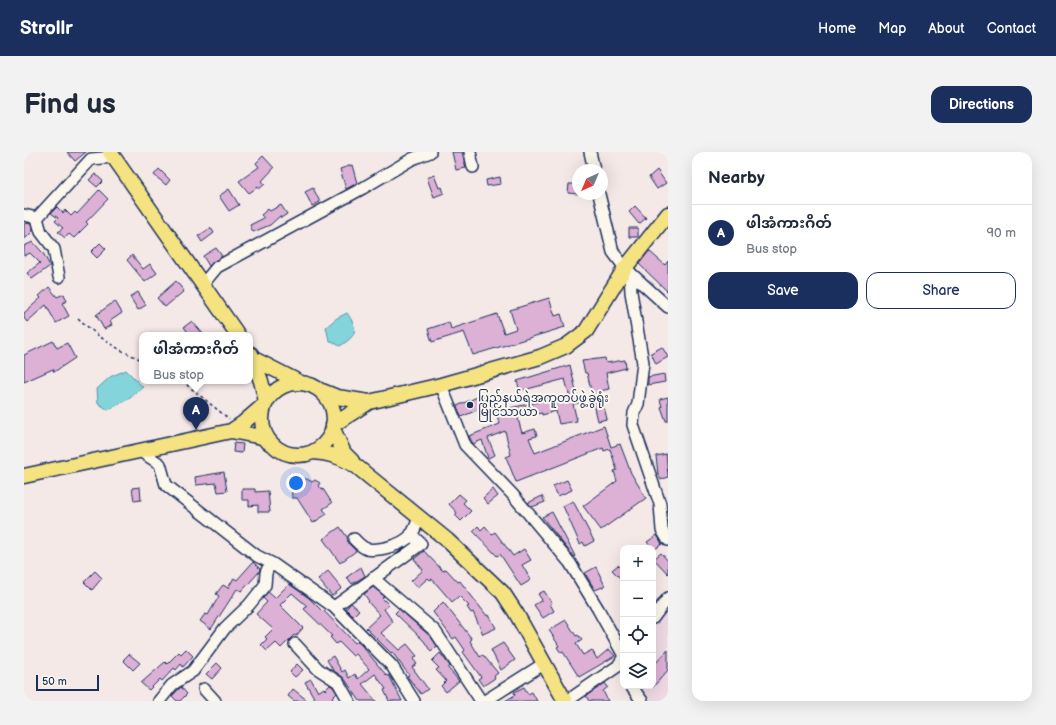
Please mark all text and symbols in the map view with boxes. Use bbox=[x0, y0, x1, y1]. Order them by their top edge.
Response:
text: Strollr bbox=[20, 17, 73, 40]
text: Home bbox=[818, 20, 856, 37]
text: Map bbox=[878, 20, 906, 37]
text: About bbox=[928, 20, 965, 37]
text: Contact bbox=[987, 20, 1036, 37]
button: Directions bbox=[931, 86, 1032, 123]
text: Find us bbox=[24, 88, 116, 121]
north arrow bbox=[572, 164, 608, 200]
text: Nearby bbox=[708, 168, 765, 188]
text: ဖါအံကားဂိတ် bbox=[746, 214, 832, 233]
text: A bbox=[717, 225, 725, 241]
text: 90 m bbox=[987, 225, 1016, 241]
text: Bus stop bbox=[746, 241, 797, 257]
button: Save bbox=[708, 272, 858, 309]
button: Share bbox=[866, 272, 1016, 309]
popup bbox=[139, 332, 253, 384]
text: ဖါအံကားဂိတ် bbox=[153, 340, 239, 359]
text: Bus stop bbox=[153, 367, 204, 383]
place label: ပြည်နယ်ရဲအကူတပ်ဖွဲ့ခွဲရုံး မြိုင်သာယာ bbox=[478, 389, 609, 422]
pin: A bbox=[183, 397, 209, 430]
marker: ပြည်နယ်ရဲအကူတပ်ဖွဲ့ခွဲရုံး မြိုင်သာယာ bbox=[465, 400, 475, 410]
your location bbox=[286, 473, 306, 493]
map controls bbox=[620, 545, 656, 689]
button: + bbox=[620, 545, 656, 581]
button: − bbox=[620, 581, 656, 617]
button: locate bbox=[620, 617, 656, 653]
button: layers bbox=[620, 653, 656, 689]
scale bar bbox=[36, 673, 99, 692]
text: 50 m bbox=[42, 675, 67, 688]

